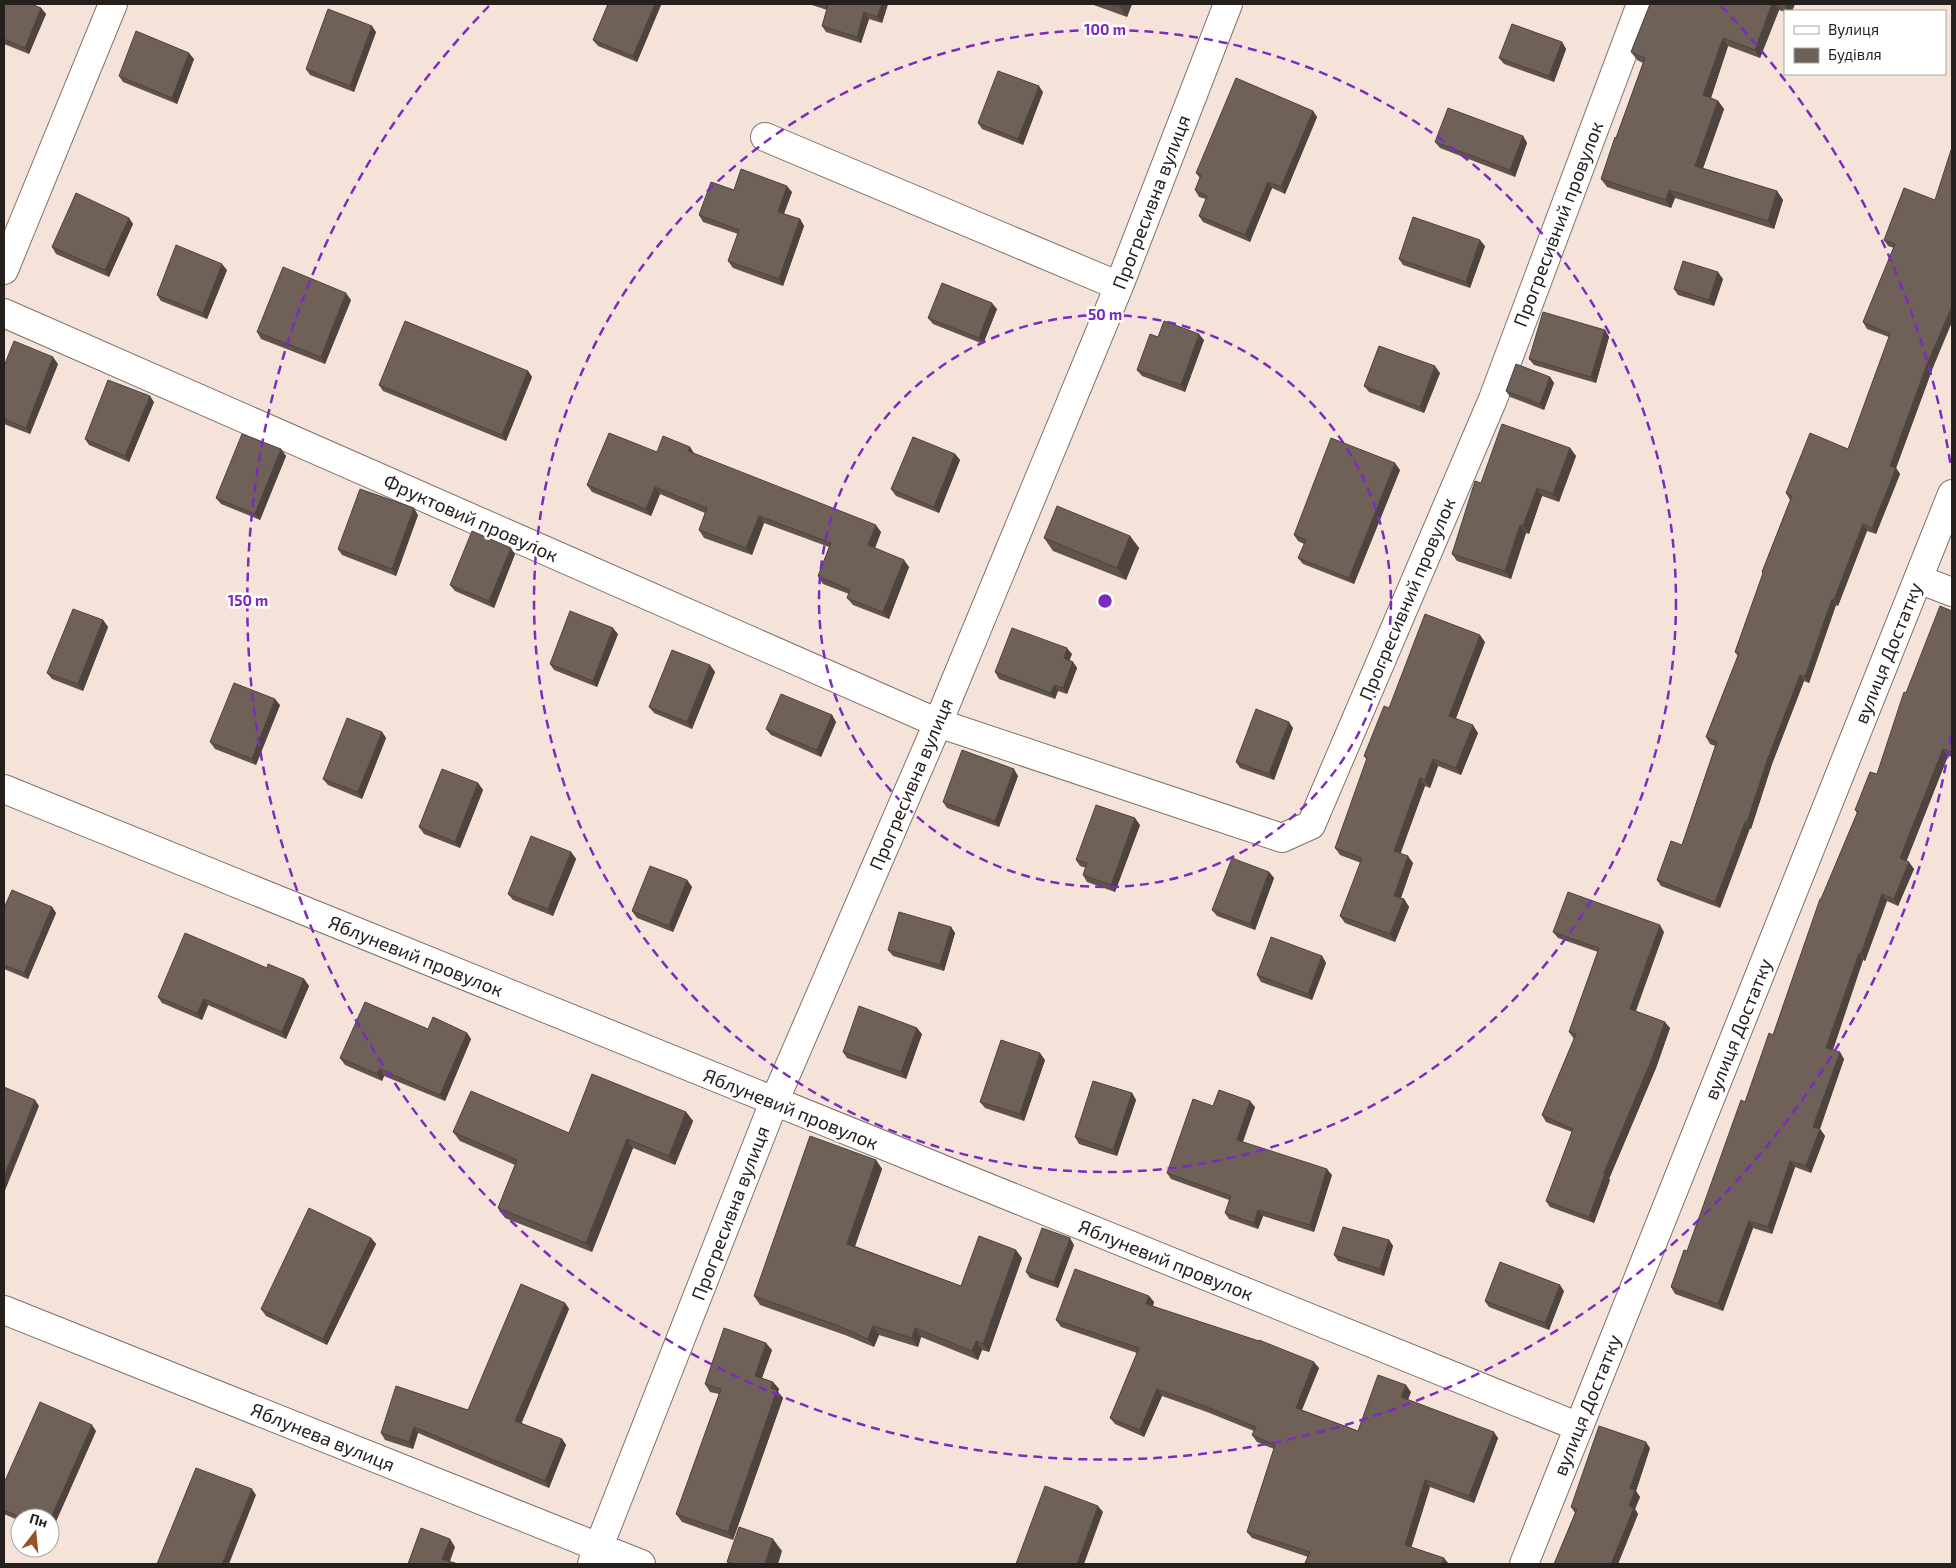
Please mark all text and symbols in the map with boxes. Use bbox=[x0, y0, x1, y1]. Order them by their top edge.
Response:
legend bbox=[1784, 10, 1946, 75]
text: 100 m bbox=[1084, 20, 1126, 38]
text: Вулиця bbox=[1828, 20, 1879, 39]
text: Будівля bbox=[1828, 45, 1882, 64]
street label: Прогресивна вулиця bbox=[1107, 111, 1195, 293]
street label: Прогресивний провулок bbox=[1508, 118, 1608, 330]
text: 50 m bbox=[1088, 305, 1122, 323]
street label: Фруктовий провулок bbox=[380, 469, 562, 567]
street label: Прогресивний провулок bbox=[1353, 494, 1461, 704]
street label: вулиця Достатку bbox=[1849, 579, 1927, 727]
text: 150 m bbox=[228, 591, 268, 609]
centre of rings bbox=[1096, 592, 1114, 610]
street label: Прогресивна вулиця bbox=[864, 694, 958, 874]
street label: Яблуневий провулок bbox=[325, 910, 507, 1002]
street label: вулиця Достатку bbox=[1699, 955, 1777, 1103]
street label: Яблуневий провулок bbox=[700, 1063, 882, 1155]
street label: Прогресивна вулиця bbox=[686, 1122, 774, 1304]
street label: Яблуневий провулок bbox=[1075, 1214, 1257, 1306]
street label: вулиця Достатку bbox=[1548, 1331, 1626, 1479]
street label: Яблунева вулиця bbox=[247, 1397, 399, 1477]
north arrow bbox=[10, 1508, 60, 1558]
text: Пн bbox=[28, 1509, 50, 1531]

